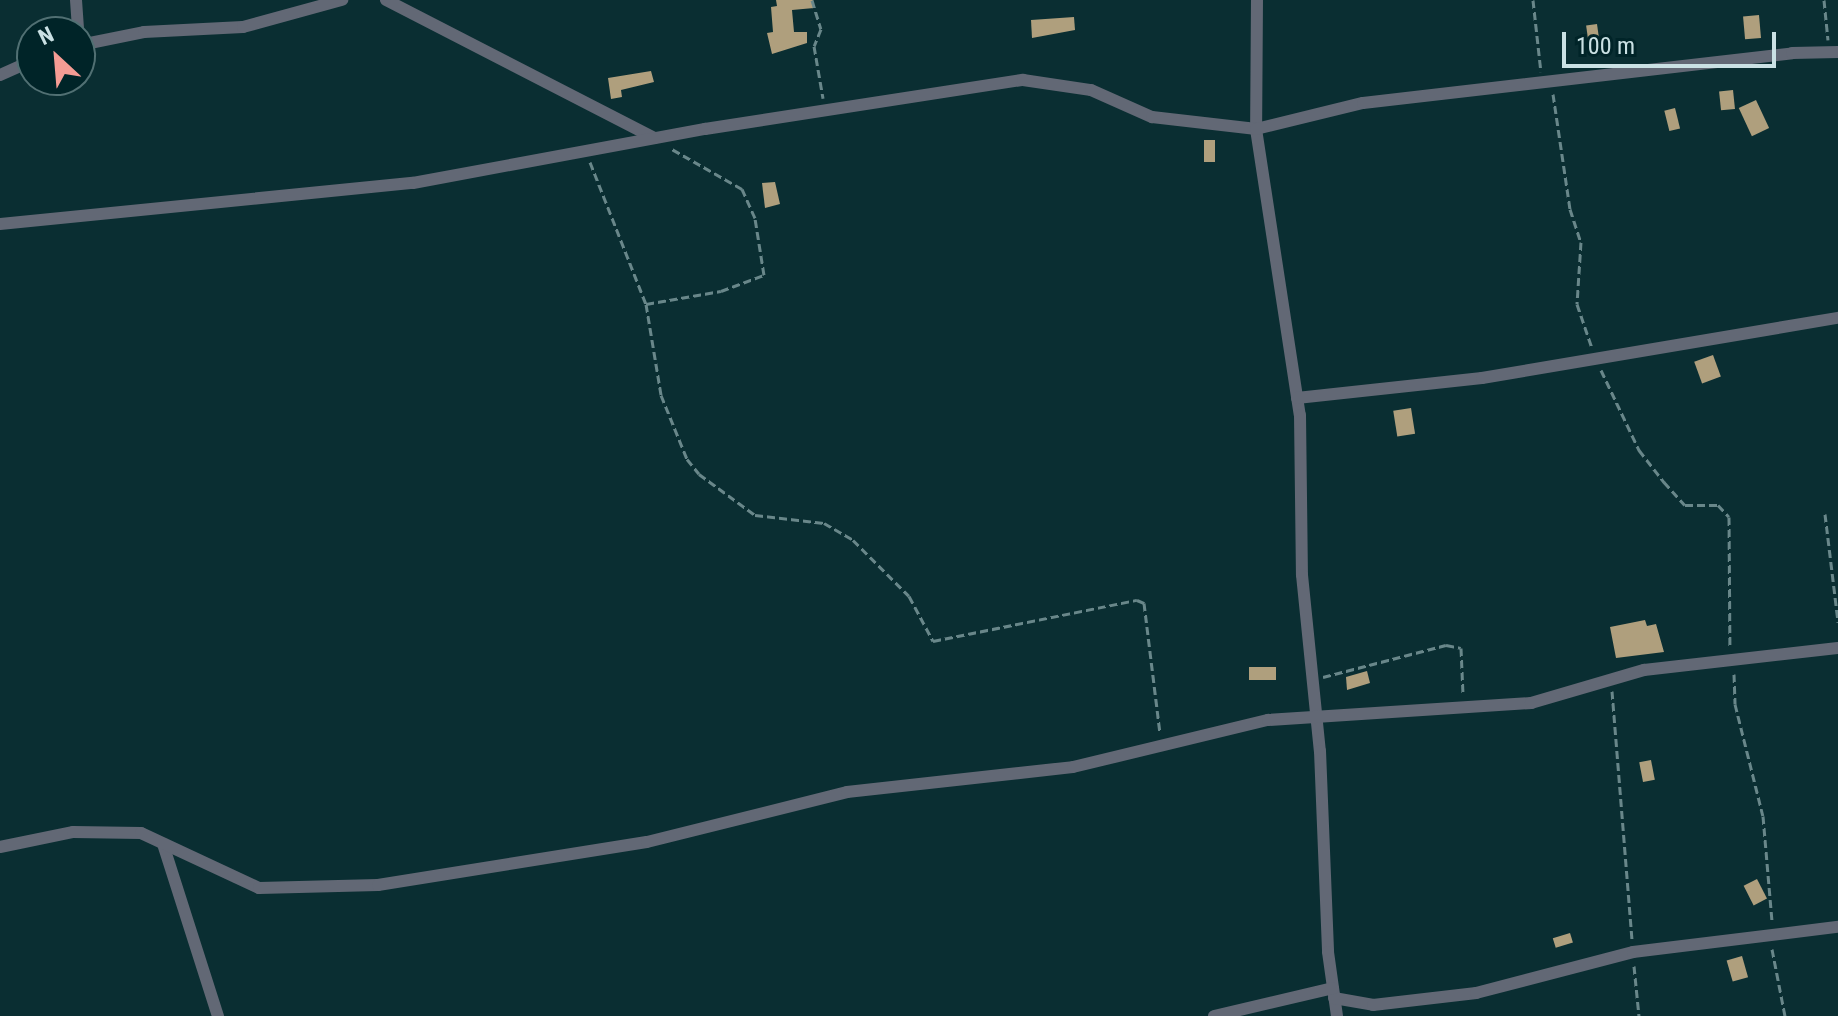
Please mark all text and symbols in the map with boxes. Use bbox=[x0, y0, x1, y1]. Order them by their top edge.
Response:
north arrow bbox=[16, 16, 96, 96]
scale bar bbox=[1566, 16, 1780, 66]
text: N bbox=[35, 22, 58, 50]
text: 100 m bbox=[1576, 32, 1635, 60]

